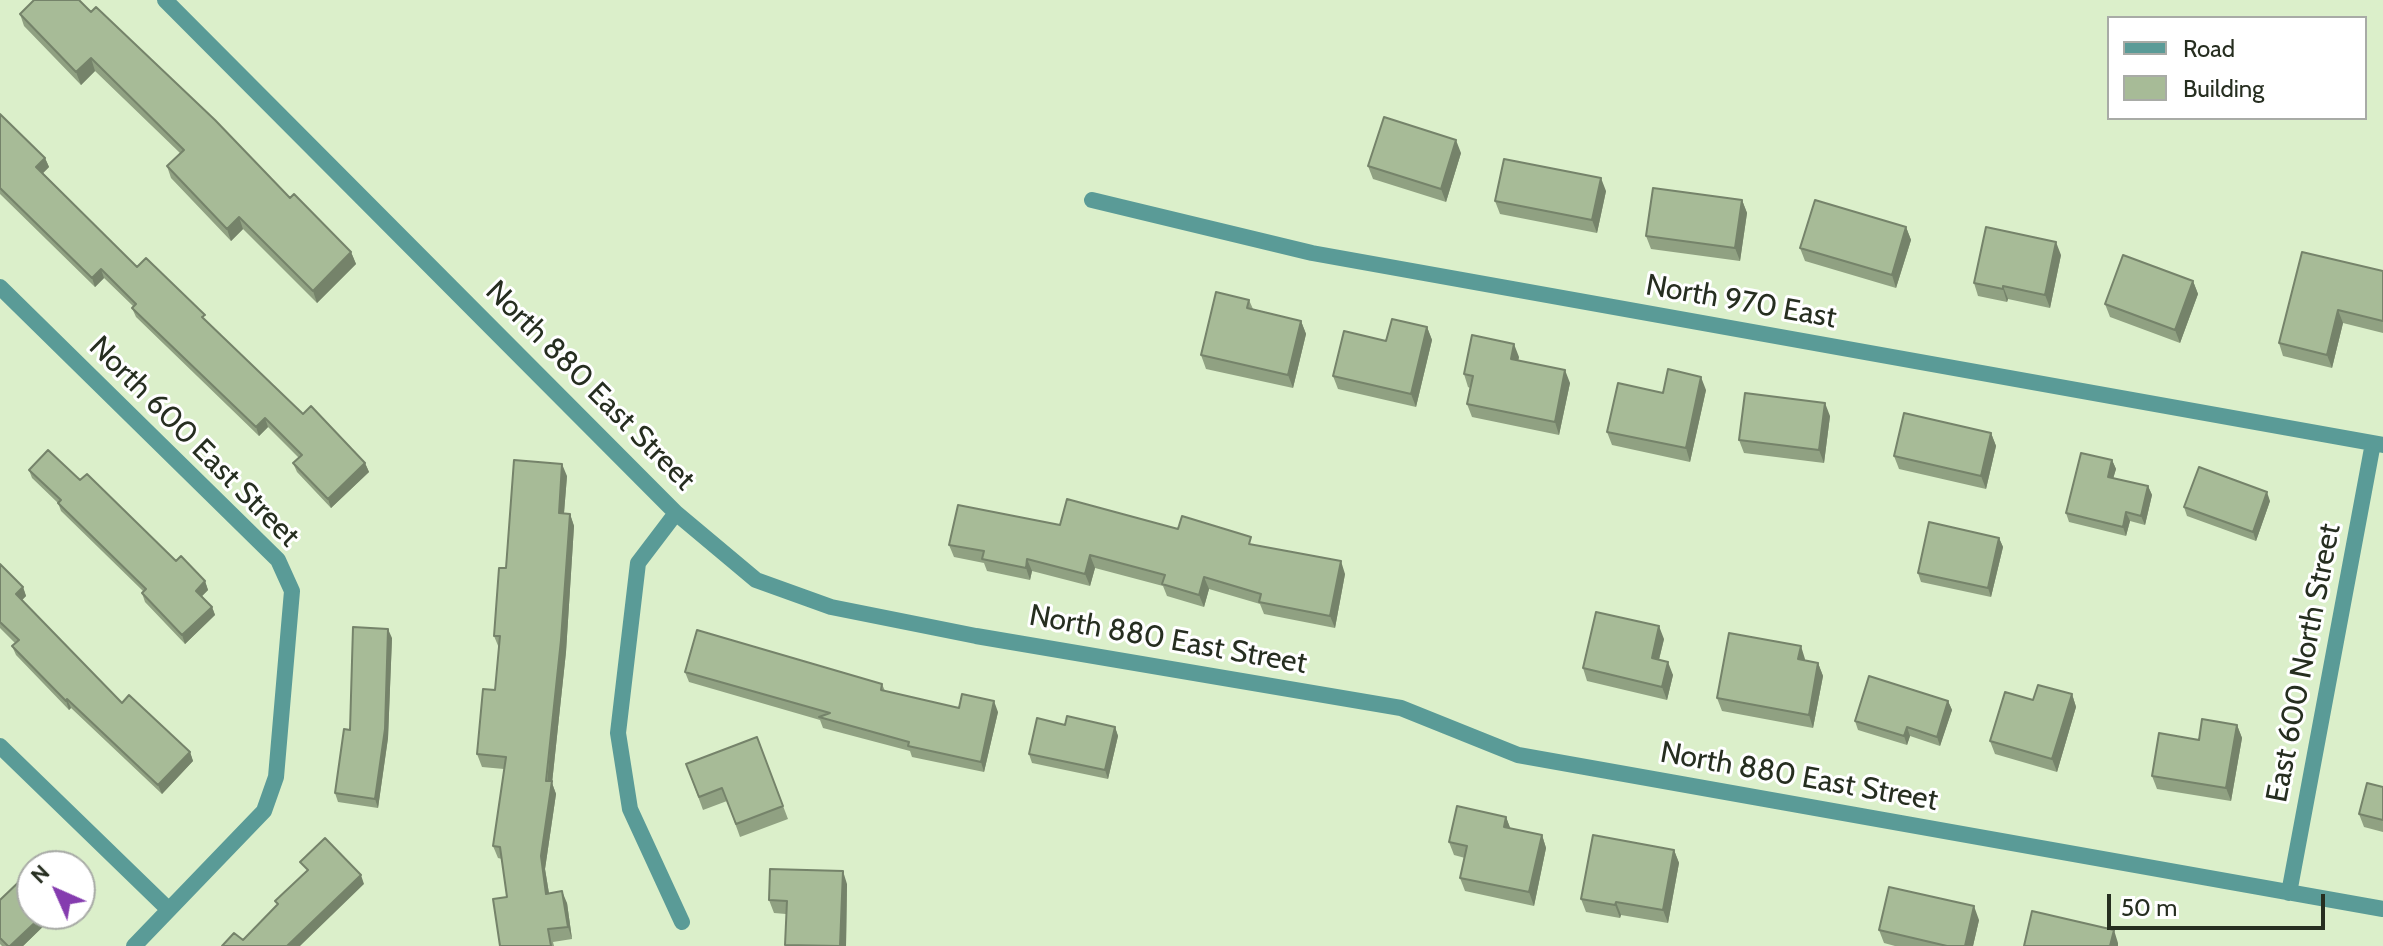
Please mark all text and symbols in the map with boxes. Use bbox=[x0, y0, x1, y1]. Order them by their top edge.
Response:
legend bbox=[2107, 16, 2367, 120]
text: Road bbox=[2183, 34, 2235, 63]
text: Building bbox=[2183, 74, 2264, 103]
street label: North 970 East bbox=[1643, 268, 1839, 336]
street label: North 880 East Street bbox=[478, 274, 702, 498]
street label: North 600 East Street bbox=[81, 329, 307, 555]
street label: East 600 North Street bbox=[2259, 521, 2349, 805]
street label: North 880 East Street bbox=[1026, 598, 1310, 682]
street label: North 880 East Street bbox=[1657, 735, 1941, 819]
north arrow bbox=[16, 850, 96, 930]
text: N bbox=[25, 859, 55, 889]
scale bar bbox=[2111, 878, 2329, 928]
text: 50 m bbox=[2121, 893, 2177, 922]

